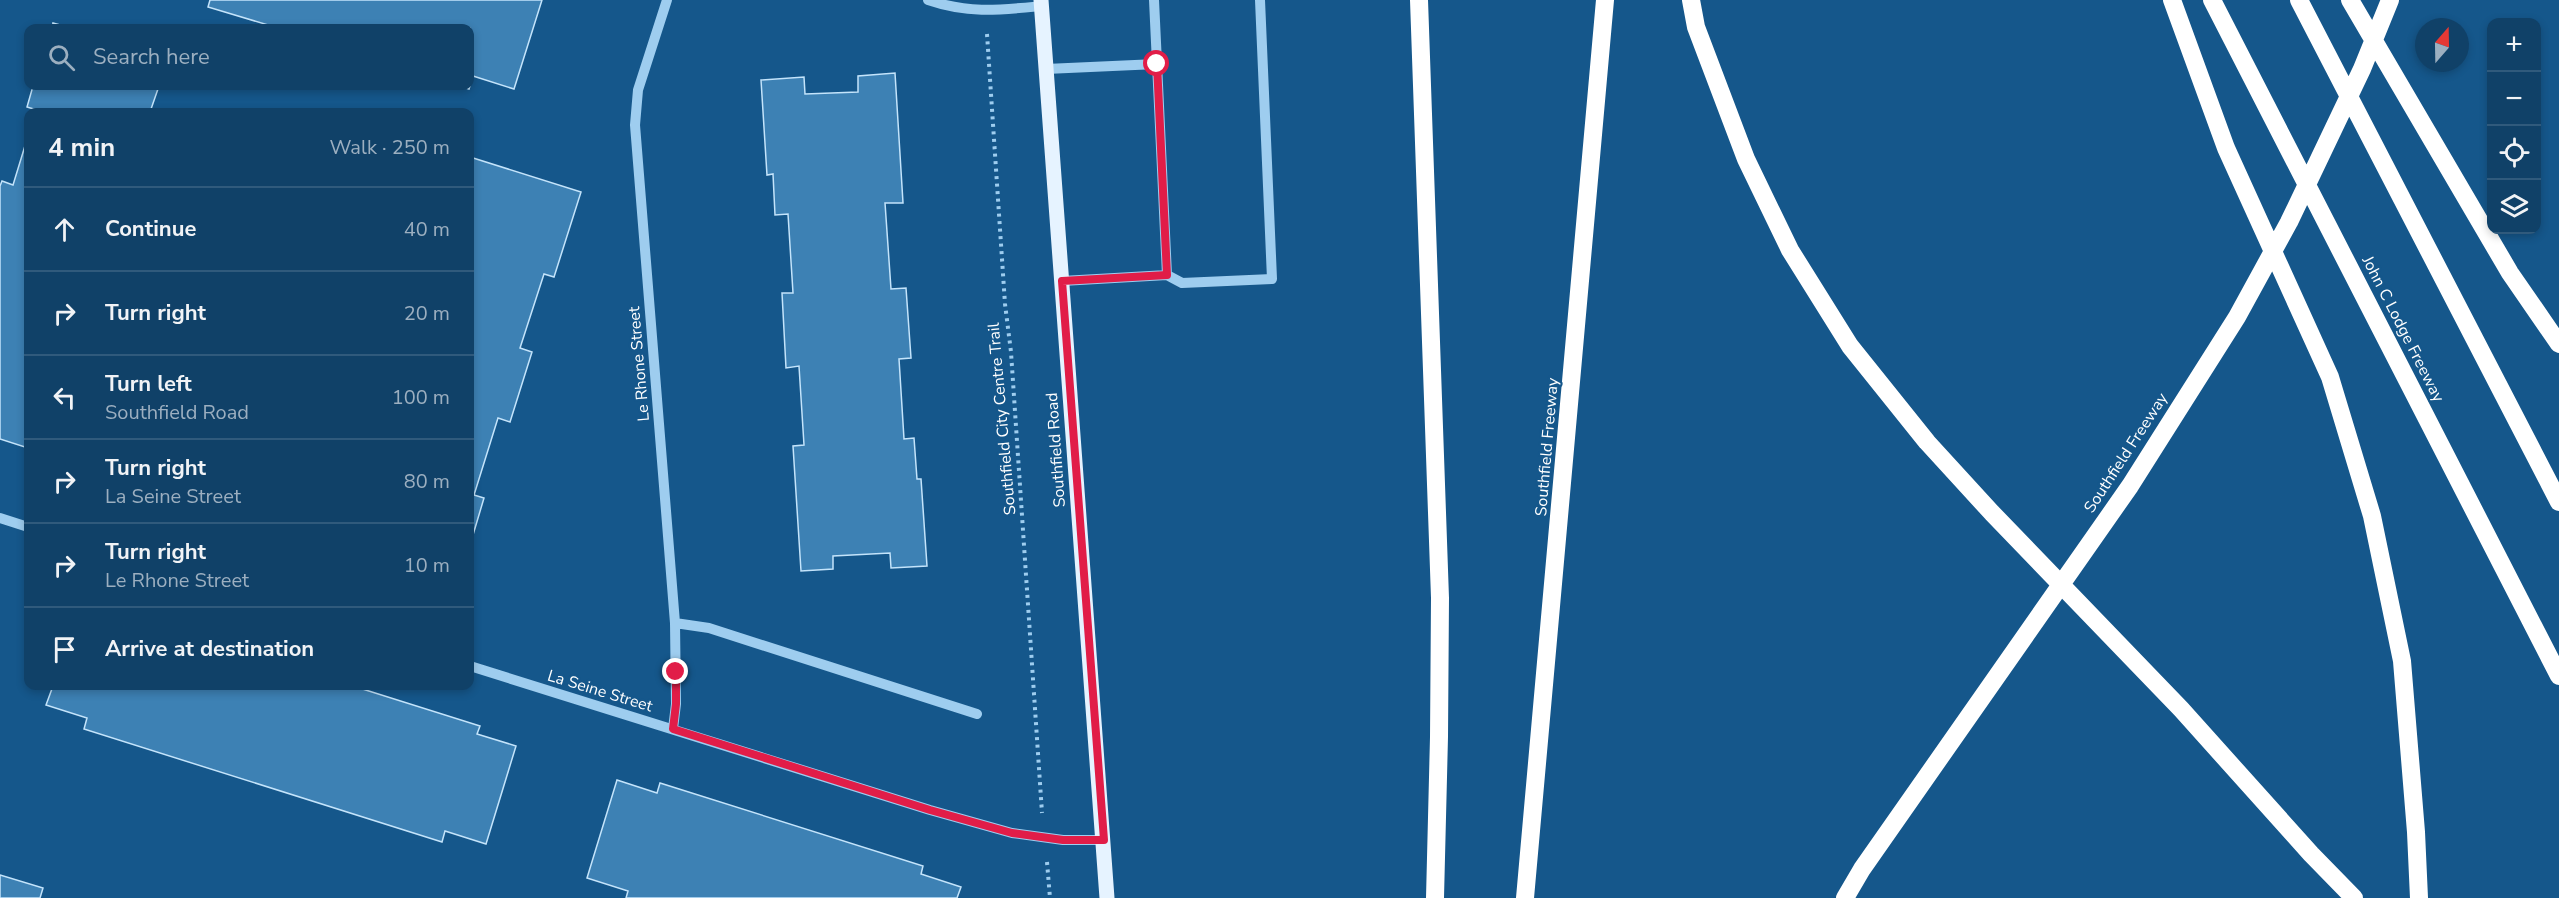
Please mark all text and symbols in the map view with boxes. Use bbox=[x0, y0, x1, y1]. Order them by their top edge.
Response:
north arrow bbox=[2415, 18, 2469, 72]
map controls bbox=[2487, 18, 2541, 234]
button: + bbox=[2487, 18, 2541, 72]
search box bbox=[24, 24, 474, 90]
icon: search bbox=[45, 41, 78, 74]
text: Search here bbox=[93, 42, 210, 72]
route start bbox=[1143, 50, 1169, 76]
button: − bbox=[2487, 72, 2541, 126]
button: locate bbox=[2487, 126, 2541, 180]
text: 4 min bbox=[48, 130, 115, 165]
text: Walk · 250 m bbox=[330, 134, 450, 161]
button: layers bbox=[2487, 180, 2541, 234]
icon: ahead bbox=[48, 213, 81, 246]
text: Continue bbox=[105, 214, 196, 244]
text: 40 m bbox=[404, 216, 450, 243]
street label: John C Lodge Freeway bbox=[2356, 251, 2450, 406]
icon: right bbox=[48, 297, 81, 330]
text: Turn right bbox=[105, 298, 206, 328]
text: 20 m bbox=[404, 300, 450, 327]
street label: Le Rhone Street bbox=[623, 305, 655, 422]
street label: Southfield City Centre Trail bbox=[983, 322, 1021, 516]
text: Turn left bbox=[105, 369, 192, 399]
street label: Southfield Freeway bbox=[1530, 376, 1564, 517]
icon: left bbox=[48, 381, 81, 414]
text: 100 m bbox=[392, 384, 450, 411]
street label: Southfield Freeway bbox=[2079, 388, 2174, 517]
street label: Southfield Road bbox=[1041, 392, 1071, 508]
text: Southfield Road bbox=[105, 399, 249, 426]
text: Turn right bbox=[105, 453, 206, 483]
icon: right bbox=[48, 465, 81, 498]
text: 80 m bbox=[404, 468, 450, 495]
text: La Seine Street bbox=[105, 483, 241, 510]
text: Turn right bbox=[105, 537, 206, 567]
icon: right bbox=[48, 549, 81, 582]
text: 10 m bbox=[404, 552, 450, 579]
text: Le Rhone Street bbox=[105, 567, 249, 594]
icon: arrive bbox=[48, 633, 81, 666]
text: Arrive at destination bbox=[105, 634, 314, 664]
route end bbox=[662, 658, 688, 684]
street label: La Seine Street bbox=[545, 665, 656, 718]

